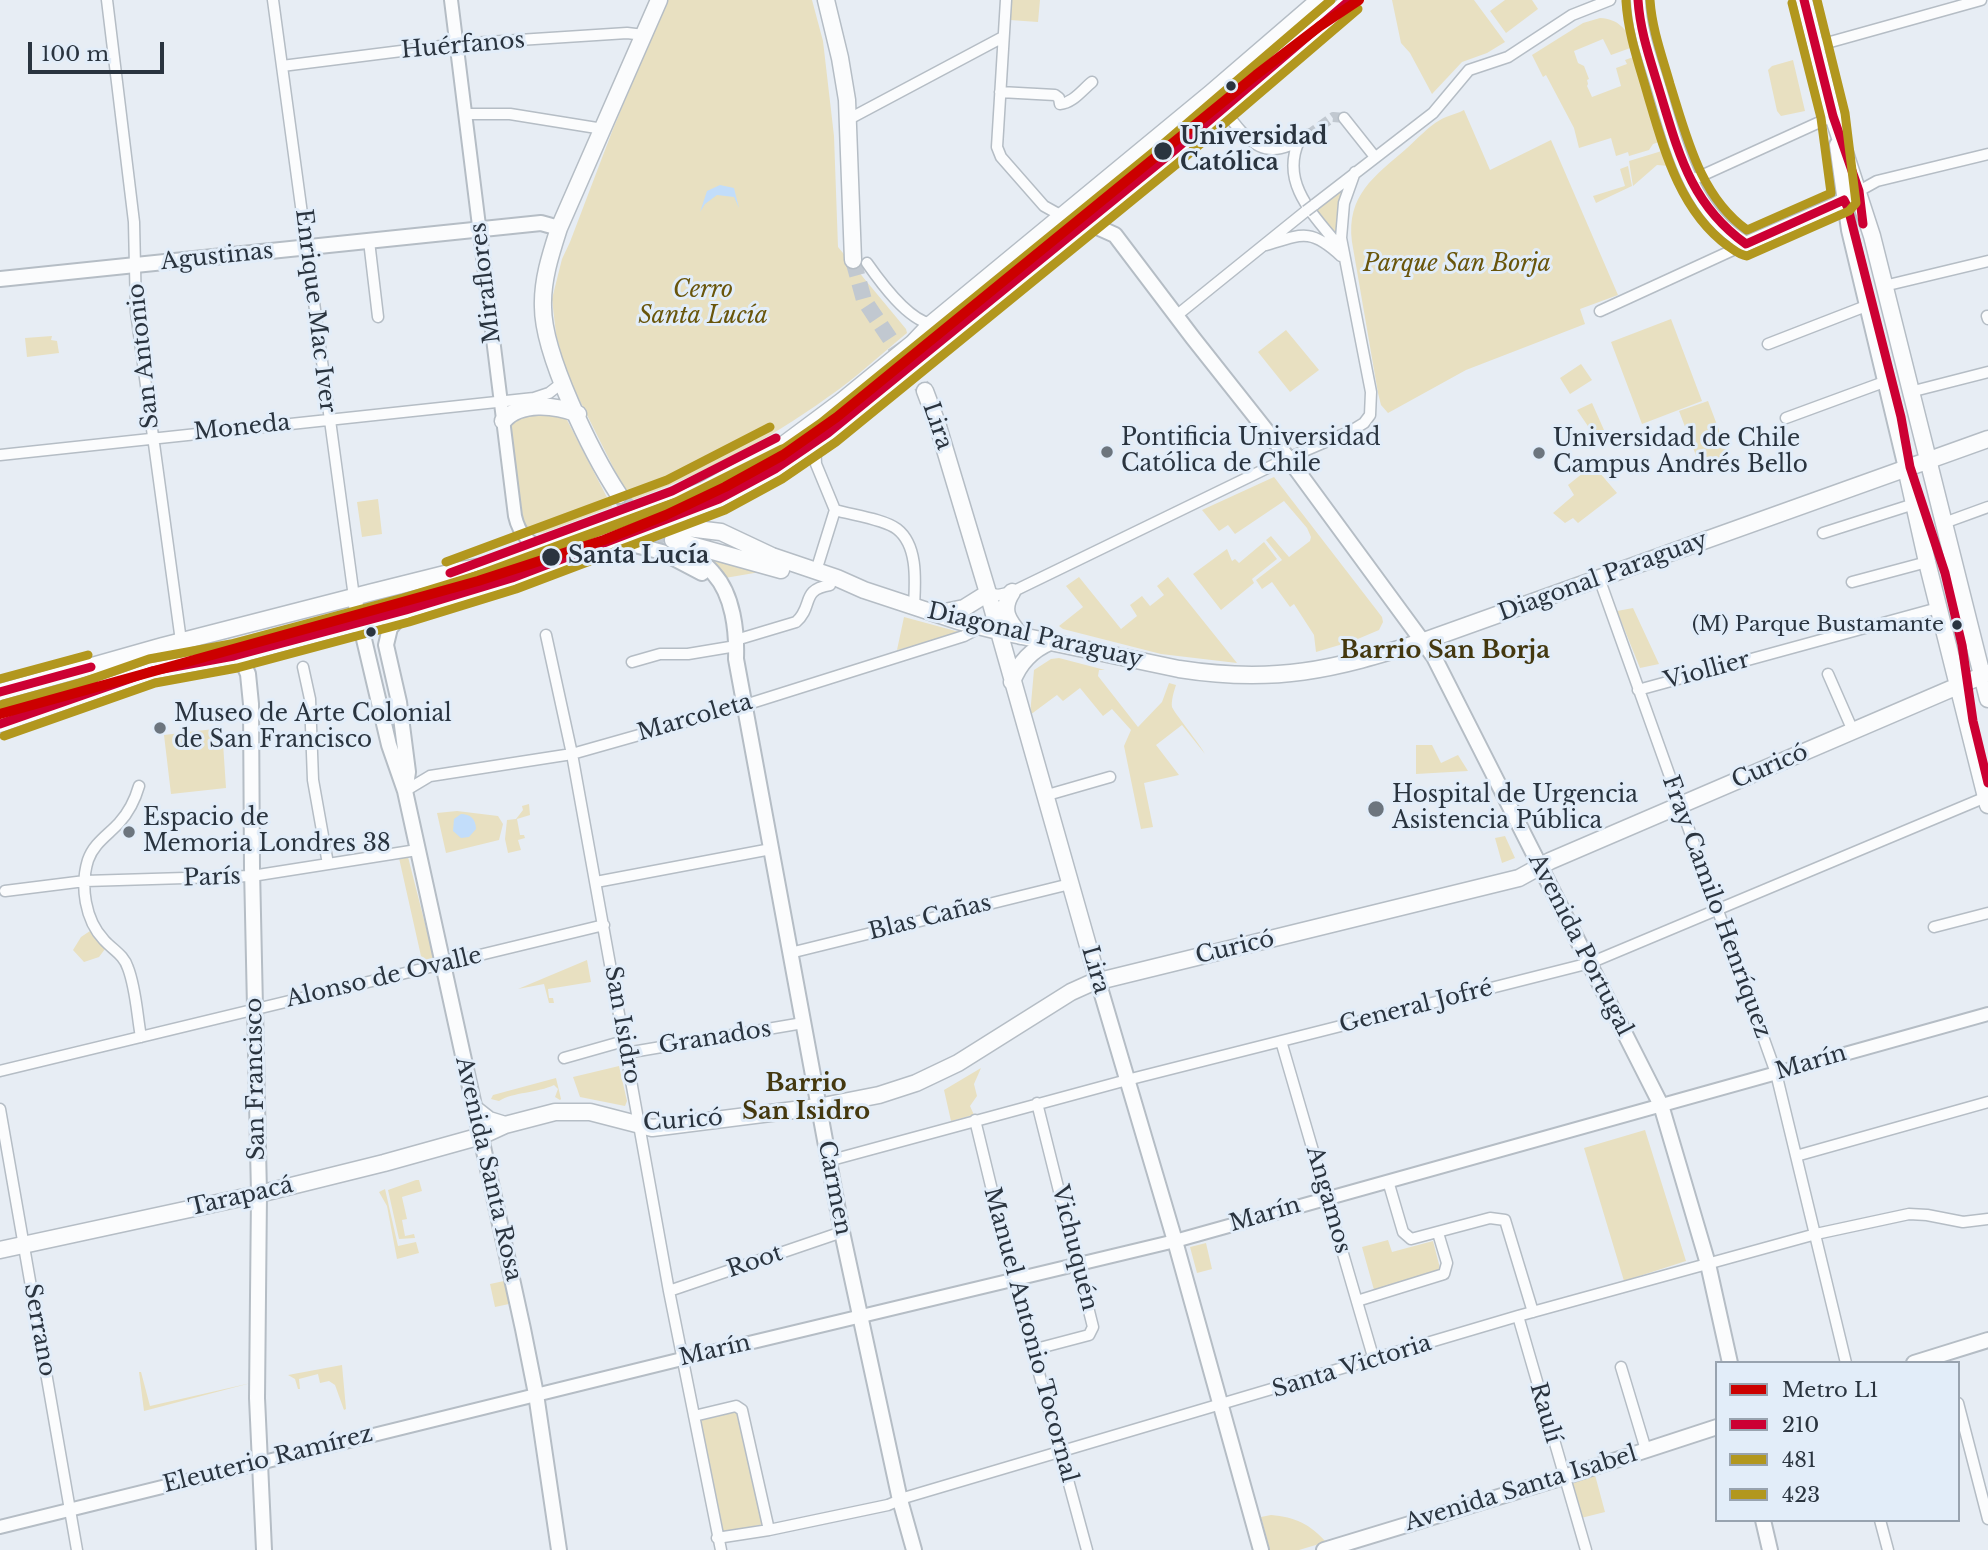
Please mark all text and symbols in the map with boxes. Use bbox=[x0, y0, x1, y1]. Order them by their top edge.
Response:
street label: Huérfanos bbox=[400, 27, 526, 65]
scale bar bbox=[32, 28, 168, 72]
text: 100 m bbox=[41, 41, 109, 67]
unlabelled marker bbox=[1224, 79, 1238, 93]
place label: Universidad Católica bbox=[1180, 124, 1327, 178]
marker: Universidad Católica bbox=[1152, 140, 1174, 162]
street label: Enrique Mac Iver bbox=[289, 208, 341, 414]
street label: Miraflores bbox=[465, 221, 507, 345]
street label: Agustinas bbox=[159, 237, 275, 277]
park label: Parque San Borja bbox=[1363, 251, 1551, 279]
park label: Cerro Santa Lucía bbox=[638, 277, 768, 331]
street label: San Antonio bbox=[123, 282, 165, 430]
street label: Lira bbox=[916, 399, 958, 453]
street label: Moneda bbox=[192, 409, 292, 447]
place label: Pontificia Universidad Católica de Chile bbox=[1121, 425, 1380, 479]
place label: Universidad de Chile Campus Andrés Bello bbox=[1553, 426, 1808, 480]
marker: Pontificia Universidad Católica de Chile bbox=[1099, 444, 1115, 460]
marker: Universidad de Chile Campus Andrés Bello bbox=[1531, 445, 1547, 461]
street label: Diagonal Paraguay bbox=[1495, 526, 1711, 628]
place label: Santa Lucía bbox=[568, 543, 709, 571]
marker: Santa Lucía bbox=[540, 546, 562, 568]
street label: Diagonal Paraguay bbox=[925, 598, 1145, 674]
place label: (M) Parque Bustamante bbox=[1692, 612, 1944, 638]
marker: (M) Parque Bustamante bbox=[1950, 618, 1964, 632]
unlabelled marker bbox=[364, 625, 378, 639]
district label: Barrio San Borja bbox=[1340, 637, 1550, 665]
street label: Viollier bbox=[1661, 646, 1753, 696]
street label: Marcoleta bbox=[634, 688, 756, 748]
place label: Museo de Arte Colonial de San Francisco bbox=[174, 701, 452, 755]
marker: Museo de Arte Colonial de San Francisco bbox=[152, 720, 168, 736]
street label: Curicó bbox=[1728, 739, 1812, 795]
street label: Fray Camilo Henríquez bbox=[1656, 772, 1776, 1042]
place label: Hospital de Urgencia Asistencia Pública bbox=[1392, 782, 1638, 836]
marker: Hospital de Urgencia Asistencia Pública bbox=[1366, 799, 1386, 819]
place label: Espacio de Memoria Londres 38 bbox=[143, 805, 391, 859]
marker: Espacio de Memoria Londres 38 bbox=[121, 824, 137, 840]
street label: Avenida Portugal bbox=[1522, 849, 1638, 1041]
street label: París bbox=[183, 863, 241, 893]
street label: Blas Cañas bbox=[866, 889, 994, 947]
street label: Curicó bbox=[1193, 926, 1277, 970]
street label: Alonso de Ovalle bbox=[283, 942, 485, 1014]
street label: Lira bbox=[1075, 943, 1115, 997]
street label: San Isidro bbox=[598, 964, 646, 1086]
street label: General Jofré bbox=[1337, 975, 1495, 1039]
street label: San Francisco bbox=[241, 997, 271, 1161]
street label: Granados bbox=[657, 1016, 773, 1060]
street label: Marín bbox=[1772, 1040, 1850, 1086]
street label: Avenida Santa Rosa bbox=[449, 1054, 527, 1284]
district label: Barrio San Isidro bbox=[742, 1070, 870, 1126]
street label: Curicó bbox=[642, 1104, 724, 1138]
street label: Carmen bbox=[811, 1138, 857, 1238]
street label: Angamos bbox=[1300, 1143, 1356, 1257]
street label: Tarapacá bbox=[186, 1172, 296, 1222]
street label: Vichuquén bbox=[1045, 1182, 1103, 1314]
street label: Manuel Antonio Tocornal bbox=[977, 1184, 1083, 1486]
street label: Marín bbox=[1226, 1192, 1304, 1238]
street label: Root bbox=[724, 1240, 786, 1284]
street label: Serrano bbox=[17, 1282, 61, 1378]
street label: Marín bbox=[677, 1329, 753, 1373]
street label: Santa Victoria bbox=[1269, 1330, 1435, 1404]
legend bbox=[1715, 1361, 1960, 1522]
text: Metro L1 bbox=[1782, 1377, 1879, 1403]
street label: Raulí bbox=[1523, 1380, 1567, 1446]
text: 210 bbox=[1782, 1412, 1819, 1438]
street label: Eleuterio Ramírez bbox=[160, 1421, 376, 1499]
street label: Avenida Santa Isabel bbox=[1402, 1441, 1640, 1537]
text: 481 bbox=[1782, 1447, 1816, 1473]
text: 423 bbox=[1782, 1482, 1820, 1508]

